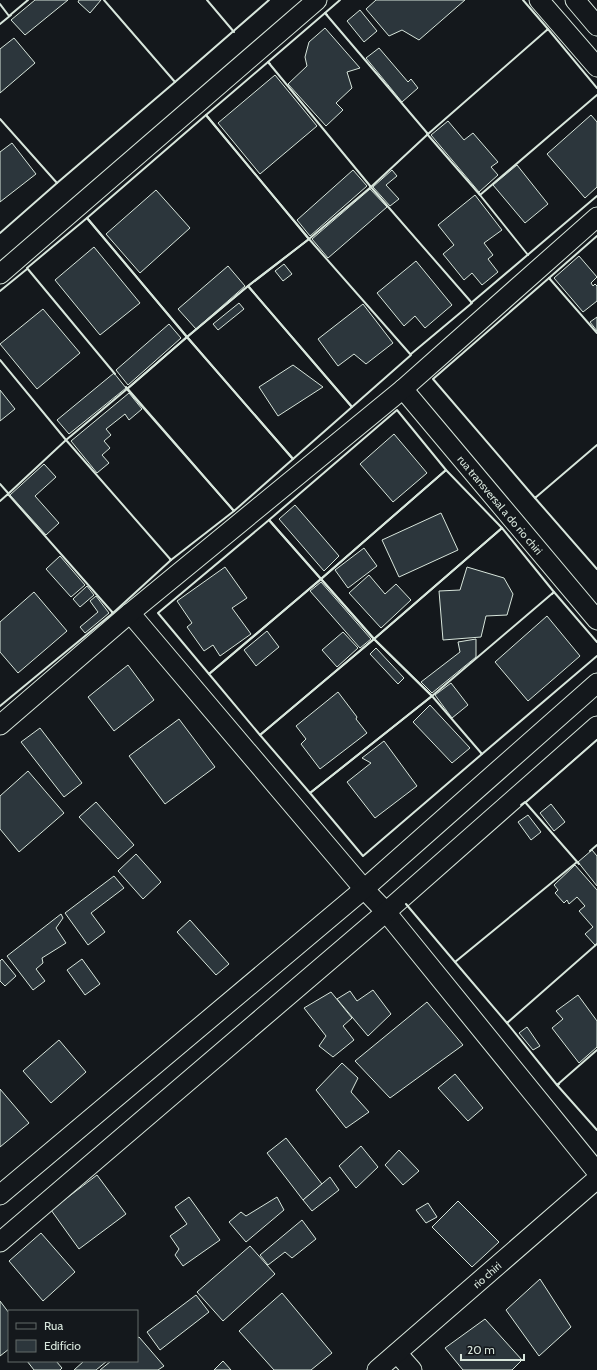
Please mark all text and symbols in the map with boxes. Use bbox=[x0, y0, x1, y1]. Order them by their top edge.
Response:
street label: rua transversal a do rio chiri bbox=[454, 453, 546, 557]
street label: rio chiri bbox=[470, 1259, 504, 1291]
legend bbox=[8, 1310, 138, 1362]
text: Rua bbox=[44, 1318, 63, 1333]
scale bar bbox=[461, 1336, 524, 1362]
text: Edifício bbox=[44, 1338, 81, 1353]
text: 20 m bbox=[467, 1342, 495, 1357]

